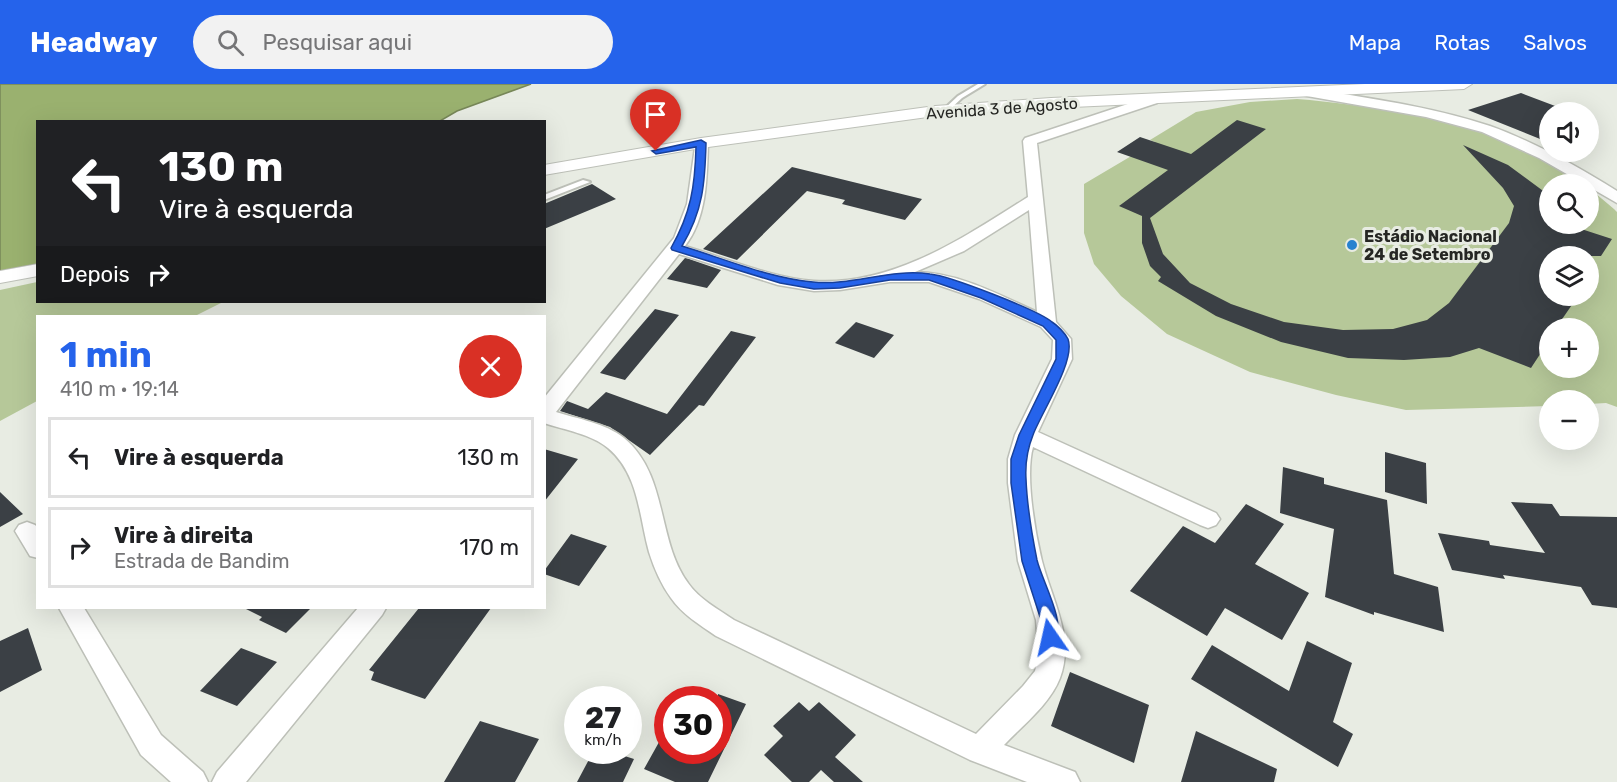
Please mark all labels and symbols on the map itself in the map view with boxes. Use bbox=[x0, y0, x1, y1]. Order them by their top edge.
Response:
pin bbox=[630, 89, 681, 151]
street label: Avenida 3 de Agosto bbox=[926, 94, 1079, 123]
place label: Estádio Nacional 24 de Setembro bbox=[1364, 227, 1497, 264]
marker: Estádio Nacional 24 de Setembro bbox=[1345, 238, 1359, 252]
position arrow bbox=[1018, 605, 1082, 669]
speed limit sign: 30 bbox=[654, 686, 732, 764]

